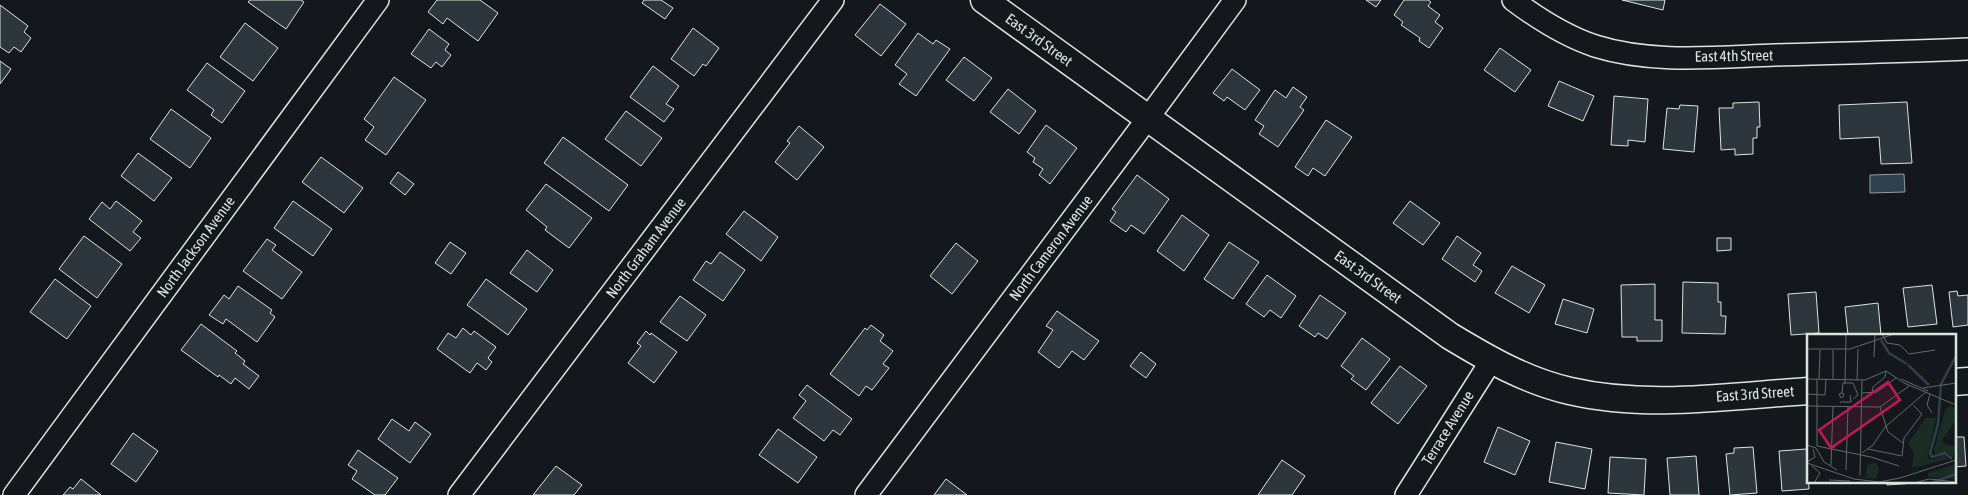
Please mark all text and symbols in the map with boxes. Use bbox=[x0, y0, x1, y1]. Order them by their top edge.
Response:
street label: East 3rd Street bbox=[1003, 10, 1076, 70]
street label: East 4th Street bbox=[1695, 46, 1773, 65]
street label: North Cameron Avenue bbox=[1005, 192, 1096, 304]
street label: North Jackson Avenue bbox=[153, 193, 238, 301]
street label: North Graham Avenue bbox=[602, 194, 689, 301]
street label: East 3rd Street bbox=[1332, 247, 1405, 307]
inset map bbox=[1807, 334, 1956, 482]
street label: East 3rd Street bbox=[1715, 382, 1795, 405]
street label: Terrace Avenue bbox=[1418, 387, 1477, 468]

